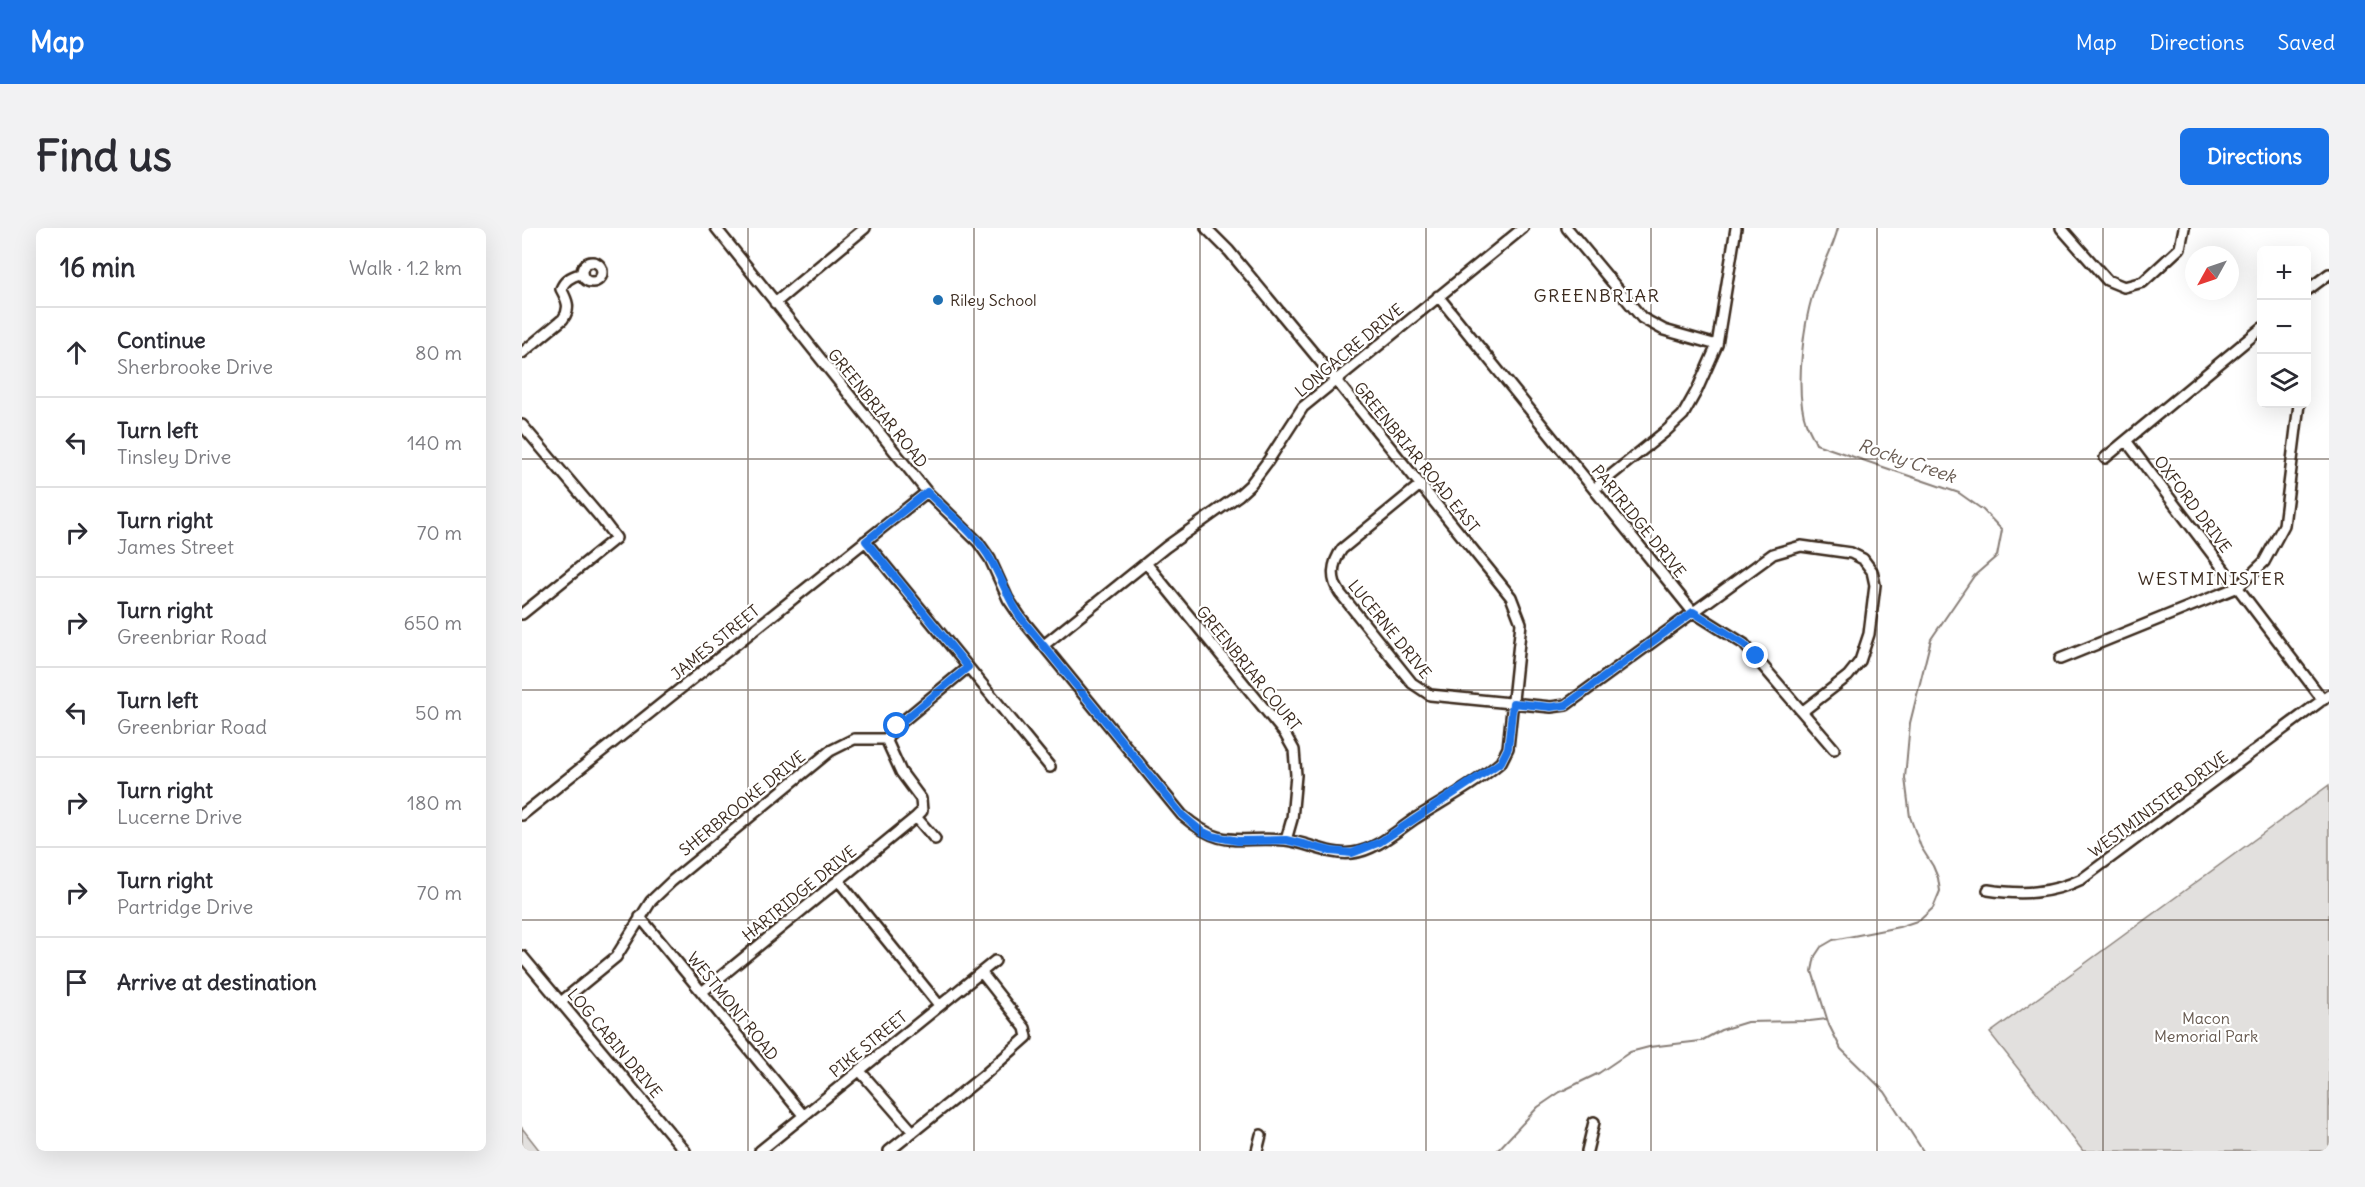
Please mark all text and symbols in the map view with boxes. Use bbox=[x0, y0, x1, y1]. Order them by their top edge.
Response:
text: Map bbox=[30, 24, 84, 60]
text: Map bbox=[2076, 29, 2117, 56]
text: Directions bbox=[2150, 29, 2244, 56]
text: Saved bbox=[2277, 29, 2335, 56]
button: Directions bbox=[2180, 128, 2329, 185]
text: Find us bbox=[36, 130, 172, 182]
north arrow bbox=[2185, 246, 2239, 300]
map controls bbox=[2257, 246, 2311, 408]
button: + bbox=[2257, 246, 2311, 300]
text: 16 min bbox=[60, 251, 135, 284]
text: Walk · 1.2 km bbox=[349, 255, 462, 280]
district label: GREENBRIAR bbox=[1533, 284, 1661, 307]
place label: Riley School bbox=[950, 290, 1037, 310]
marker: Riley School bbox=[931, 293, 945, 307]
street label: LONGACRE DRIVE bbox=[1291, 299, 1407, 401]
button: − bbox=[2257, 300, 2311, 354]
text: Continue bbox=[117, 326, 206, 354]
icon: ahead bbox=[60, 336, 93, 369]
text: 80 m bbox=[415, 340, 462, 365]
street label: GREENBRIAR ROAD bbox=[824, 344, 932, 472]
text: Sherbrooke Drive bbox=[117, 354, 273, 379]
button: layers bbox=[2257, 354, 2311, 408]
street label: GREENBRIAR ROAD EAST bbox=[1350, 378, 1484, 536]
text: Turn left bbox=[117, 416, 198, 444]
icon: left bbox=[60, 426, 93, 459]
text: 140 m bbox=[407, 430, 462, 455]
water label: Rocky Creek bbox=[1855, 433, 1961, 488]
text: Tinsley Drive bbox=[117, 444, 231, 469]
street label: OXFORD DRIVE bbox=[2150, 451, 2236, 557]
street label: PARTRIDGE DRIVE bbox=[1588, 461, 1690, 581]
text: Turn right bbox=[117, 506, 213, 534]
icon: right bbox=[60, 516, 93, 549]
text: 70 m bbox=[417, 520, 462, 545]
text: James Street bbox=[117, 534, 234, 559]
district label: WESTMINISTER bbox=[2138, 567, 2286, 590]
street label: LUCERNE DRIVE bbox=[1344, 576, 1436, 682]
text: Turn right bbox=[117, 596, 213, 624]
street label: JAMES STREET bbox=[667, 600, 763, 684]
street label: GREENBRIAR COURT bbox=[1192, 601, 1306, 735]
icon: right bbox=[60, 606, 93, 639]
text: 650 m bbox=[404, 610, 462, 635]
text: Greenbriar Road bbox=[117, 624, 267, 649]
route end bbox=[1742, 642, 1768, 668]
text: Turn left bbox=[117, 686, 198, 714]
icon: left bbox=[60, 696, 93, 729]
text: 50 m bbox=[415, 700, 462, 725]
route start bbox=[883, 712, 909, 738]
text: Greenbriar Road bbox=[117, 714, 267, 739]
street label: SHERBROOKE DRIVE bbox=[675, 746, 809, 860]
street label: WESTMINISTER DRIVE bbox=[2084, 747, 2232, 861]
text: Turn right bbox=[117, 776, 213, 804]
icon: right bbox=[60, 786, 93, 819]
text: 180 m bbox=[407, 790, 462, 815]
text: Lucerne Drive bbox=[117, 804, 242, 829]
street label: HARTRIDGE DRIVE bbox=[738, 841, 860, 945]
text: Turn right bbox=[117, 866, 213, 894]
icon: right bbox=[60, 876, 93, 909]
text: 70 m bbox=[417, 880, 462, 905]
text: Partridge Drive bbox=[117, 894, 253, 919]
street label: WESTMONT ROAD bbox=[683, 948, 783, 1064]
icon: arrive bbox=[60, 966, 93, 999]
text: Arrive at destination bbox=[117, 968, 317, 996]
street label: LOG CABIN DRIVE bbox=[563, 984, 667, 1102]
street label: PIKE STREET bbox=[825, 1007, 911, 1081]
park label: Macon Memorial Park bbox=[2154, 1008, 2258, 1046]

